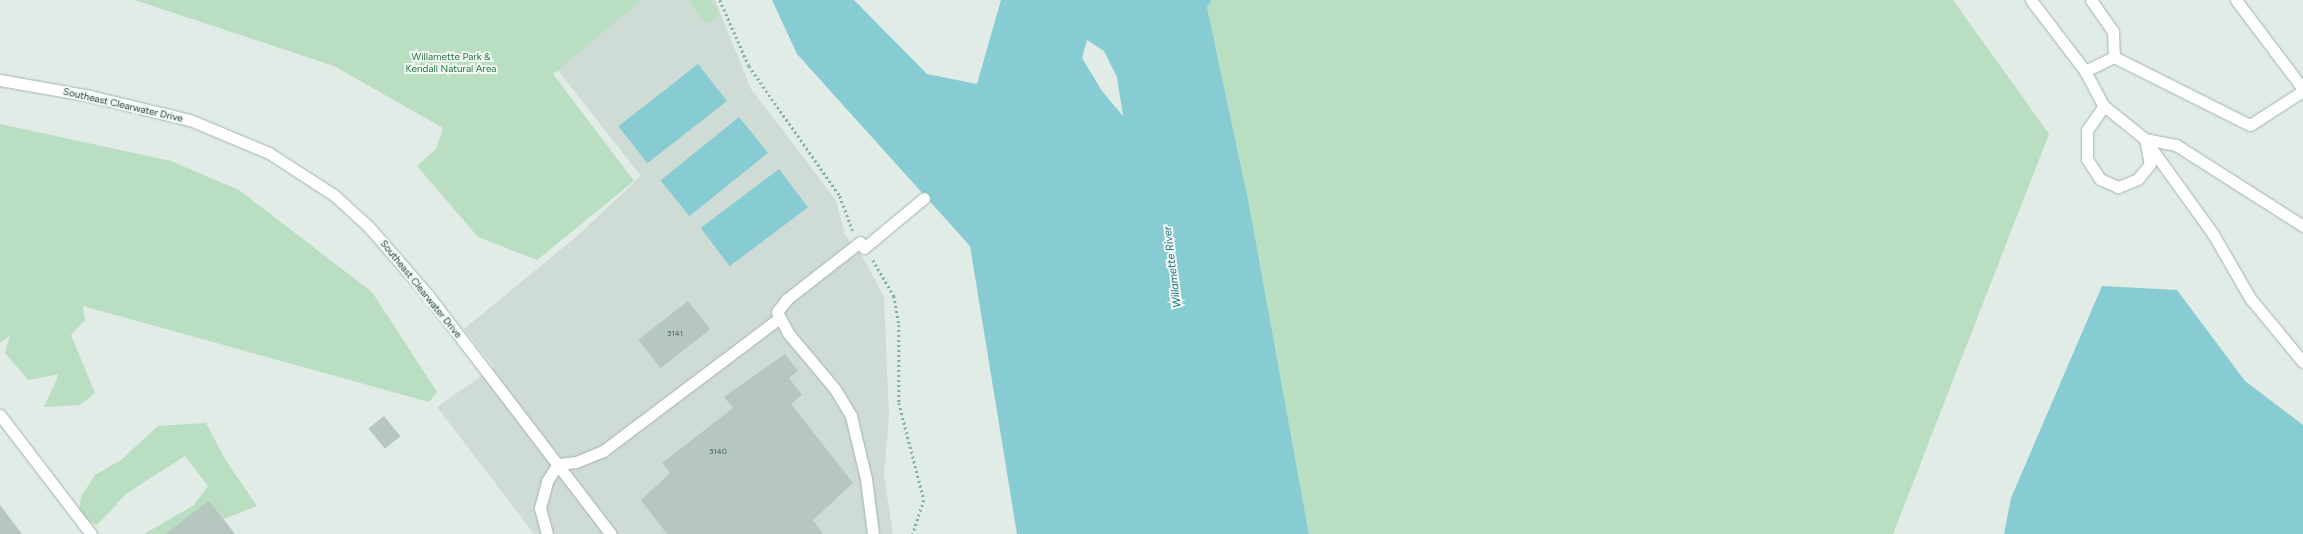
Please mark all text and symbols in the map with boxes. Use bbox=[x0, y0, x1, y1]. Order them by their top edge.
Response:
park label: Willamette Park & Kendall Natural Area bbox=[406, 50, 496, 74]
street label: Southeast Clearwater Drive bbox=[62, 85, 184, 125]
water label: Willamette River bbox=[1161, 226, 1185, 308]
street label: Southeast Clearwater Drive bbox=[378, 238, 464, 340]
house number: 3141 bbox=[667, 329, 683, 339]
house number: 3140 bbox=[709, 447, 727, 457]

